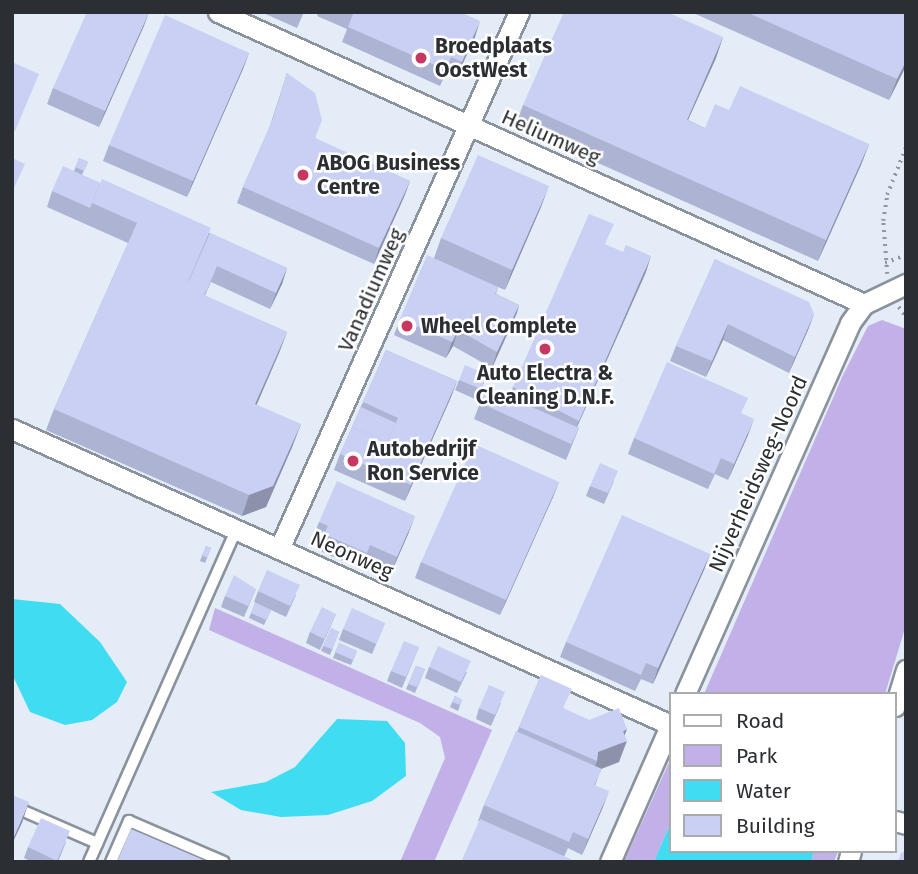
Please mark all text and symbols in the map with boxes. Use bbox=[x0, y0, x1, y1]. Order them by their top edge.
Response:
place label: Broedplaats OostWest bbox=[435, 33, 552, 83]
marker: Broedplaats OostWest bbox=[413, 50, 429, 66]
street label: Heliumweg bbox=[498, 104, 604, 170]
place label: ABOG Business Centre bbox=[317, 150, 460, 200]
marker: ABOG Business Centre bbox=[295, 167, 311, 183]
street label: Vanadiumweg bbox=[333, 225, 409, 355]
place label: Wheel Complete bbox=[421, 313, 577, 339]
marker: Wheel Complete bbox=[399, 318, 415, 334]
marker: Auto Electra & Cleaning D.N.F. bbox=[537, 341, 553, 357]
place label: Auto Electra & Cleaning D.N.F. bbox=[476, 360, 614, 410]
street label: Nijverheidsweg-Noord bbox=[703, 372, 813, 576]
place label: Autobedrijf Ron Service bbox=[367, 436, 479, 486]
marker: Autobedrijf Ron Service bbox=[345, 453, 361, 469]
street label: Neonweg bbox=[307, 526, 397, 584]
legend bbox=[670, 692, 897, 853]
text: Road bbox=[736, 708, 784, 734]
text: Park bbox=[736, 743, 777, 769]
text: Water bbox=[736, 778, 791, 804]
text: Building bbox=[736, 813, 815, 839]

